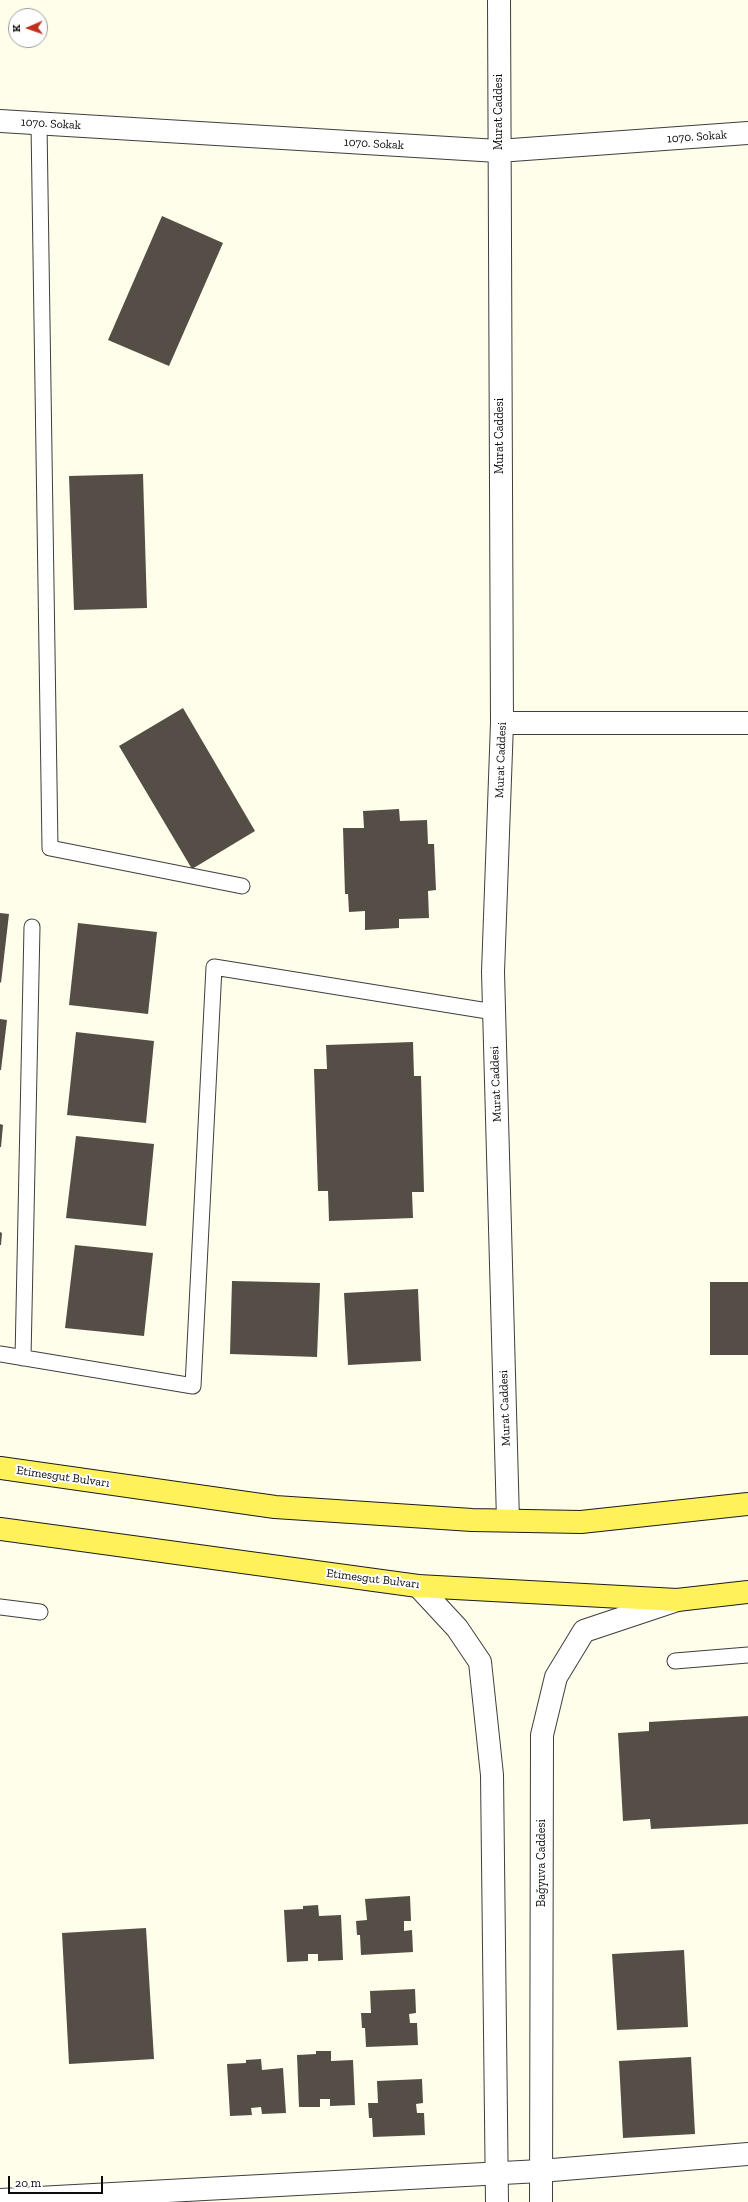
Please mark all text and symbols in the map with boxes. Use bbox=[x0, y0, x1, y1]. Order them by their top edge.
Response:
north arrow bbox=[8, 8, 48, 48]
text: K bbox=[10, 24, 23, 32]
street label: Murat Caddesi bbox=[492, 74, 506, 150]
street label: 1070. Sokak bbox=[21, 115, 81, 133]
street label: 1070. Sokak bbox=[667, 128, 727, 146]
street label: 1070. Sokak bbox=[344, 135, 404, 153]
street label: Murat Caddesi bbox=[493, 398, 507, 474]
street label: Murat Caddesi bbox=[492, 722, 510, 798]
street label: Murat Caddesi bbox=[487, 1046, 505, 1122]
street label: Murat Caddesi bbox=[496, 1370, 514, 1446]
street label: Etimesgut Bulvarı bbox=[15, 1463, 111, 1491]
street label: Etimesgut Bulvarı bbox=[326, 1566, 420, 1592]
street label: Bağyuva Caddesi bbox=[535, 1819, 549, 1907]
scale bar bbox=[10, 2168, 105, 2194]
text: 20 m bbox=[15, 2176, 41, 2190]

